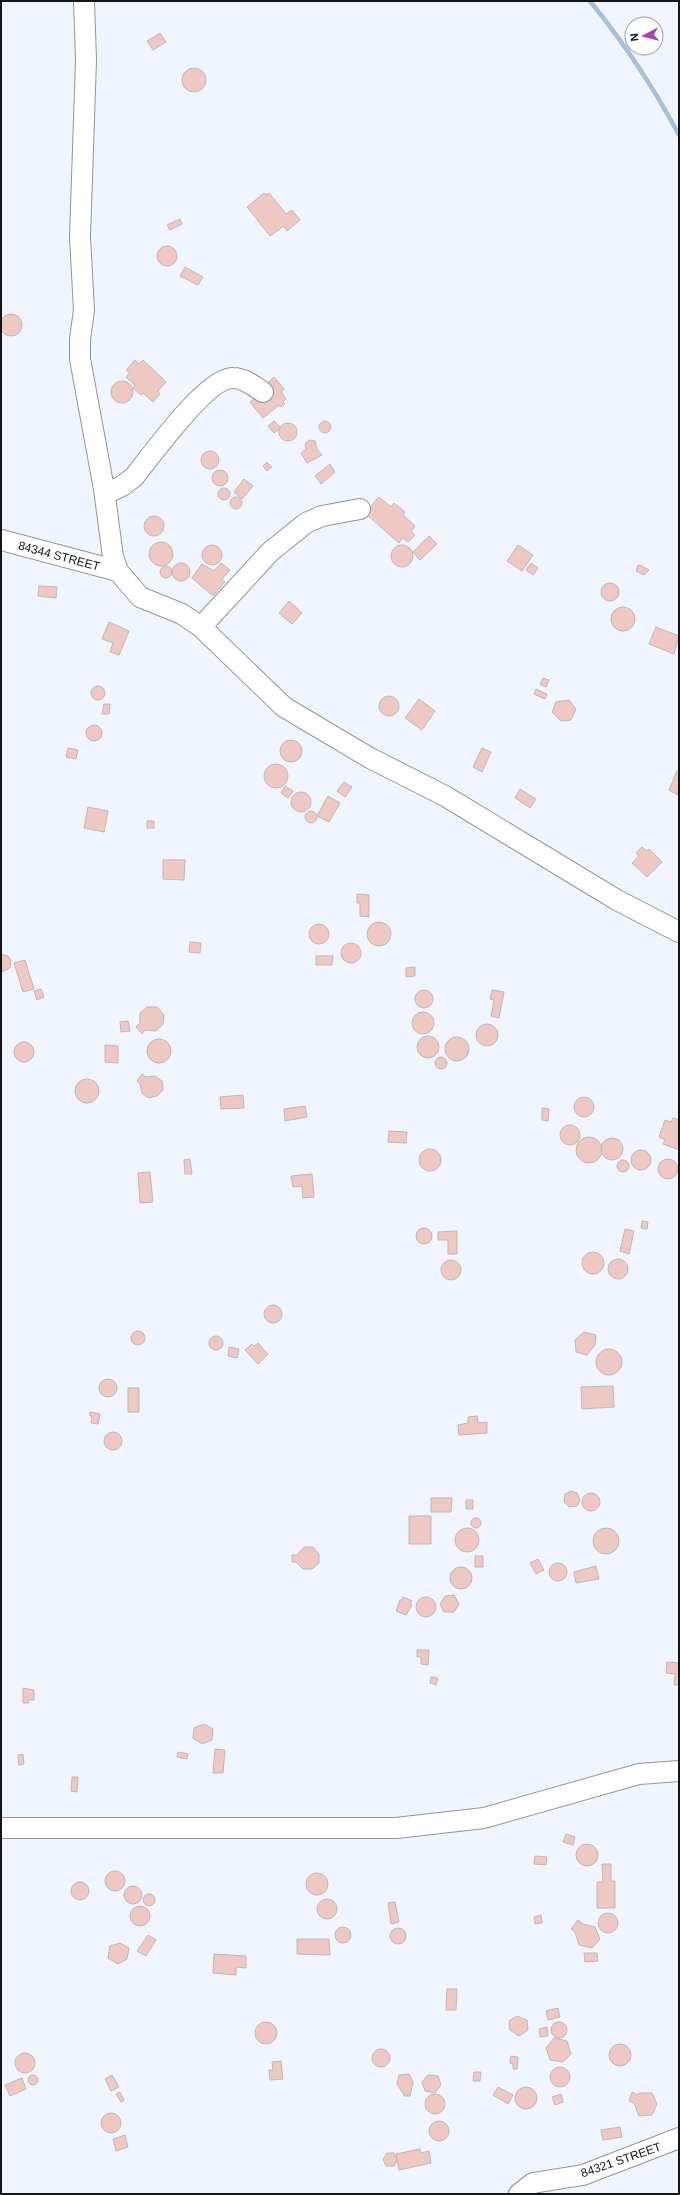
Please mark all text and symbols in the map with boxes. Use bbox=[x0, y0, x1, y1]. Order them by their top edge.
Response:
north arrow bbox=[624, 16, 664, 56]
text: N bbox=[628, 32, 641, 42]
street label: 84344 STREET bbox=[17, 538, 102, 574]
street label: 84321 STREET bbox=[579, 2139, 664, 2180]

